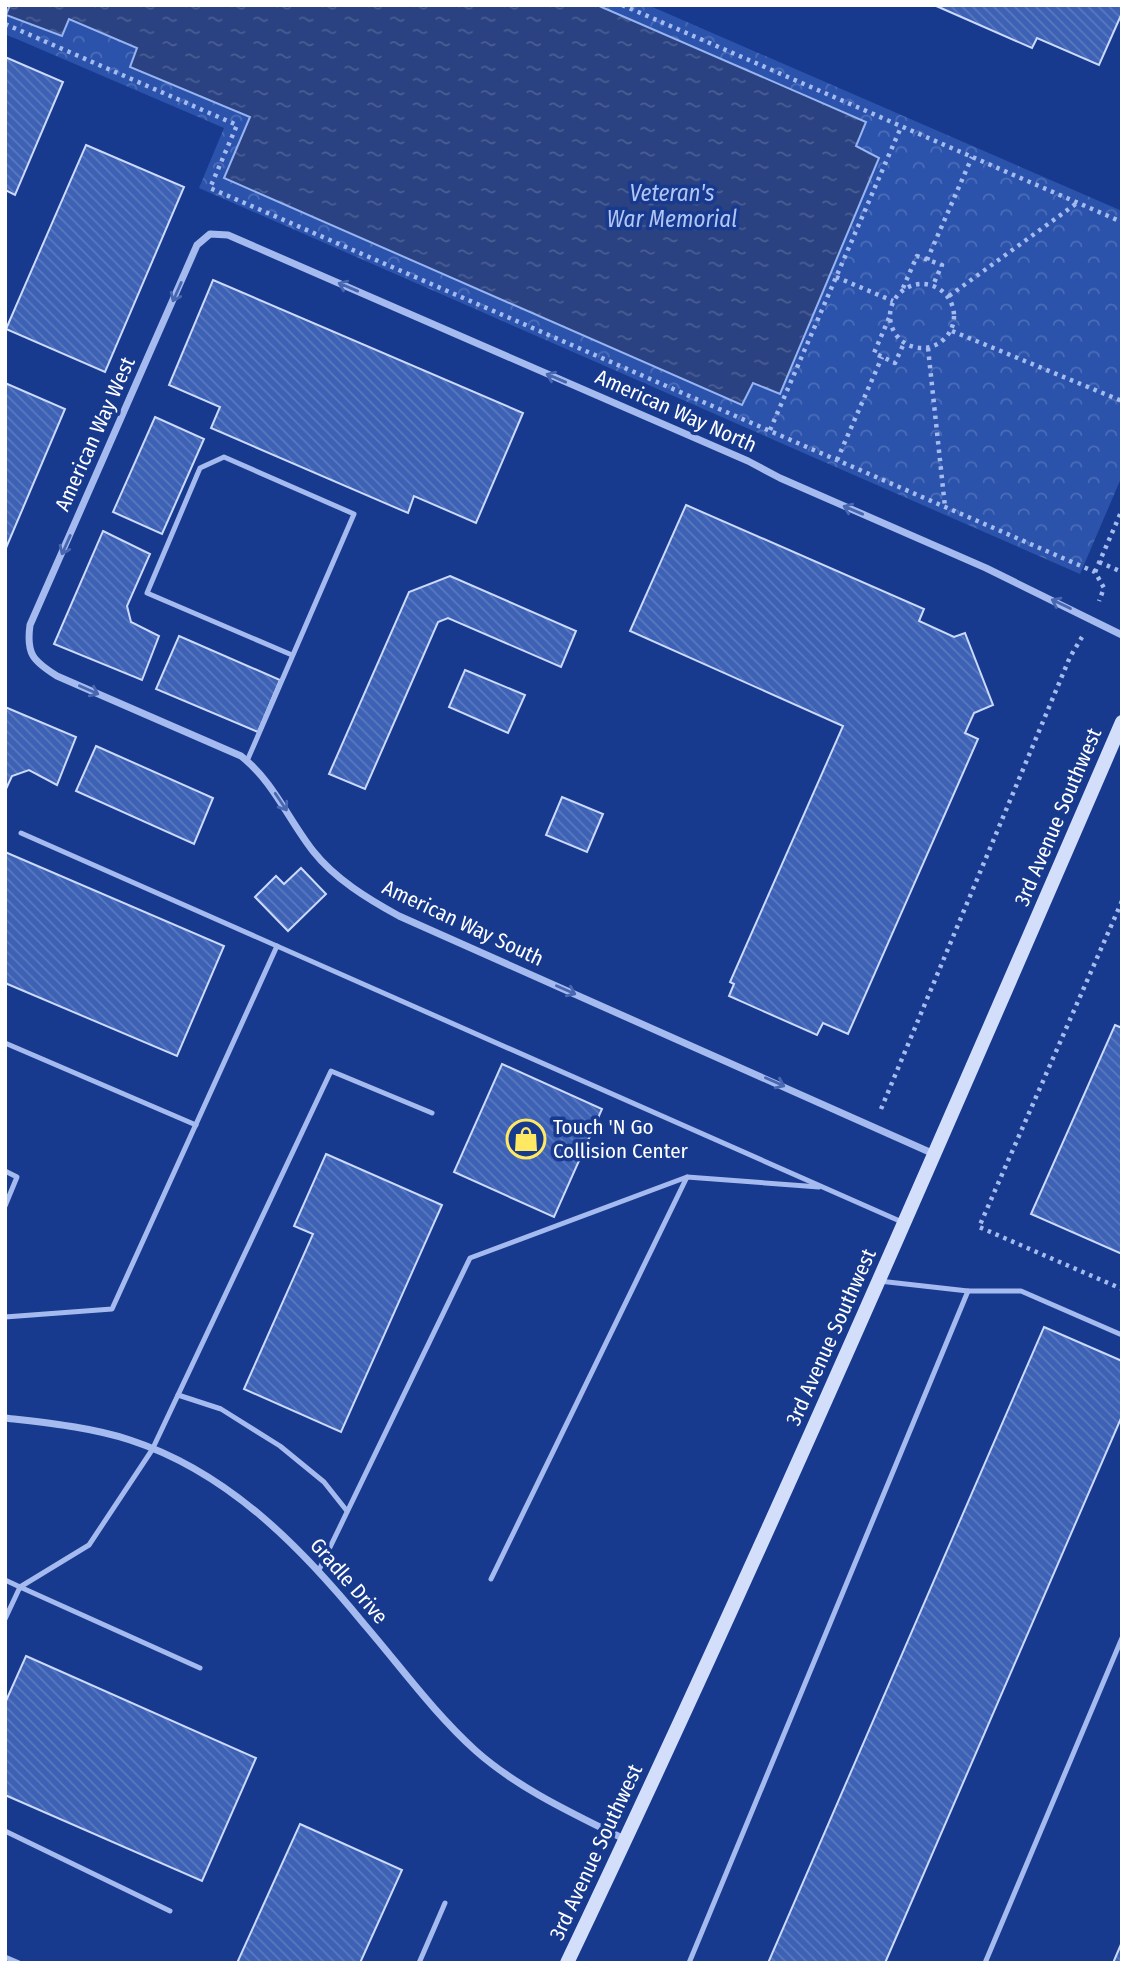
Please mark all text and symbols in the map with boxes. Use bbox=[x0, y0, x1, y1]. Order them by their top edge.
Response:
water label: Veteran's War Memorial bbox=[607, 179, 737, 233]
one-way arrow bbox=[337, 280, 359, 293]
one-way arrow bbox=[169, 281, 182, 302]
street label: American Way West bbox=[49, 353, 141, 515]
street label: American Way North bbox=[591, 364, 761, 458]
one-way arrow bbox=[546, 371, 568, 384]
one-way arrow bbox=[843, 503, 865, 516]
one-way arrow bbox=[58, 534, 71, 555]
one-way arrow bbox=[1051, 597, 1071, 611]
one-way arrow bbox=[77, 684, 99, 697]
street label: 3rd Avenue Southwest bbox=[1009, 724, 1107, 910]
one-way arrow bbox=[274, 792, 288, 812]
street label: American Way South bbox=[378, 874, 548, 972]
one-way arrow bbox=[555, 984, 577, 997]
one-way arrow bbox=[763, 1076, 785, 1089]
place label: Touch 'N Go Collision Center bbox=[553, 1114, 689, 1164]
shop icon: Touch 'N Go Collision Center bbox=[505, 1118, 547, 1160]
street label: 3rd Avenue Southwest bbox=[780, 1244, 882, 1429]
street label: Gradle Drive bbox=[305, 1533, 393, 1629]
street label: 3rd Avenue Southwest bbox=[544, 1760, 648, 1944]

